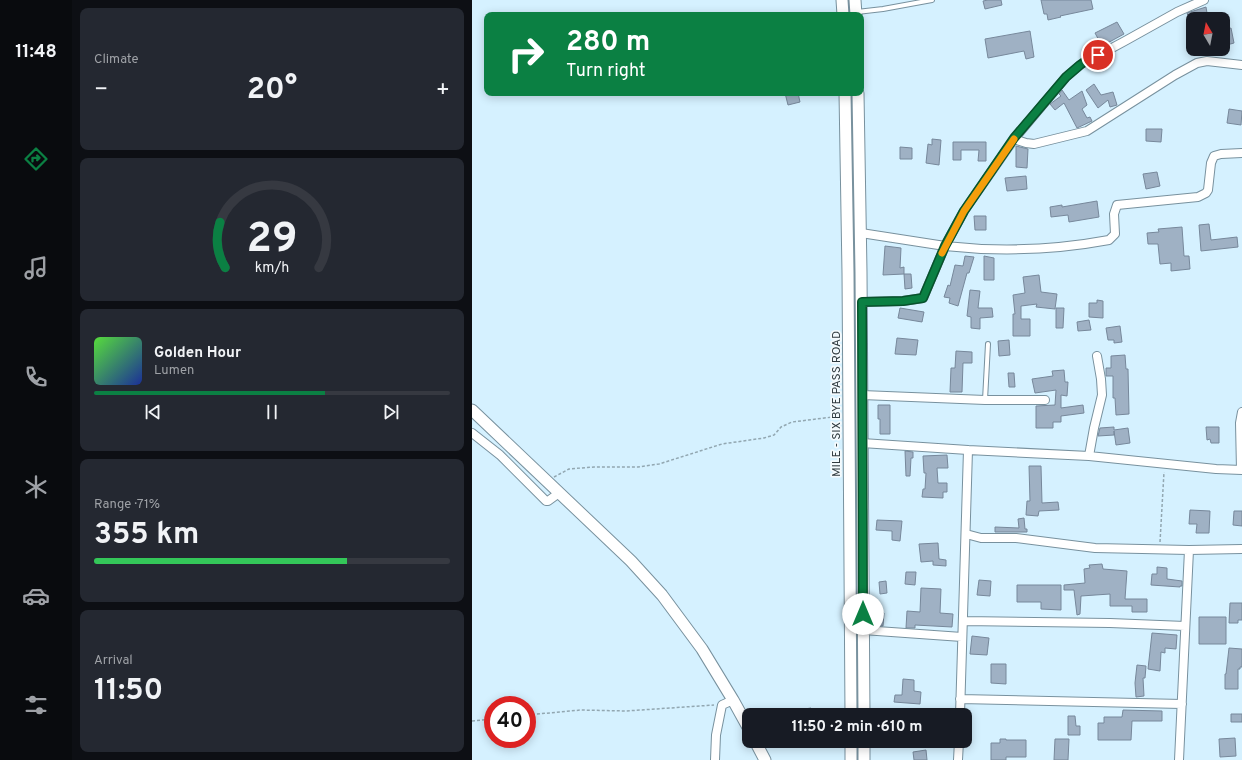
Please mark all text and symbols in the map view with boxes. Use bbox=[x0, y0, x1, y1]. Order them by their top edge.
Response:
north arrow bbox=[1186, 12, 1230, 56]
map controls bbox=[1186, 12, 1230, 56]
text: 280 m bbox=[566, 25, 650, 61]
icon: right bbox=[500, 28, 552, 80]
pin bbox=[1081, 38, 1115, 72]
text: 11:48 bbox=[15, 41, 57, 64]
icon: arrive bbox=[1087, 44, 1109, 66]
text: Climate bbox=[94, 52, 139, 68]
text: Turn right bbox=[566, 60, 646, 83]
text: 20° bbox=[247, 72, 297, 109]
text: − bbox=[94, 77, 108, 104]
text: + bbox=[436, 77, 450, 104]
icon: directions bbox=[22, 145, 50, 173]
text: 29 bbox=[247, 213, 298, 266]
icon: music bbox=[22, 254, 50, 282]
text: km/h bbox=[255, 258, 289, 276]
street label: MILE - SIX BYE PASS ROAD bbox=[829, 331, 845, 477]
text: Golden Hour bbox=[154, 344, 241, 363]
icon: phone bbox=[22, 363, 50, 391]
text: Lumen bbox=[154, 363, 194, 379]
icon: previous bbox=[142, 401, 164, 423]
icon: pause bbox=[261, 401, 283, 423]
icon: next bbox=[380, 401, 402, 423]
icon: climate bbox=[22, 473, 50, 501]
text: Range · 71% bbox=[94, 497, 160, 513]
text: 355 km bbox=[94, 517, 199, 554]
icon: car bbox=[22, 582, 50, 610]
position arrow bbox=[842, 593, 884, 635]
text: Arrival bbox=[94, 653, 133, 669]
text: 11:50 bbox=[94, 673, 163, 710]
icon: filters bbox=[22, 691, 50, 719]
speed limit sign: 40 bbox=[484, 696, 536, 748]
text: 11:50 · 2 min · 610 m bbox=[792, 718, 922, 737]

